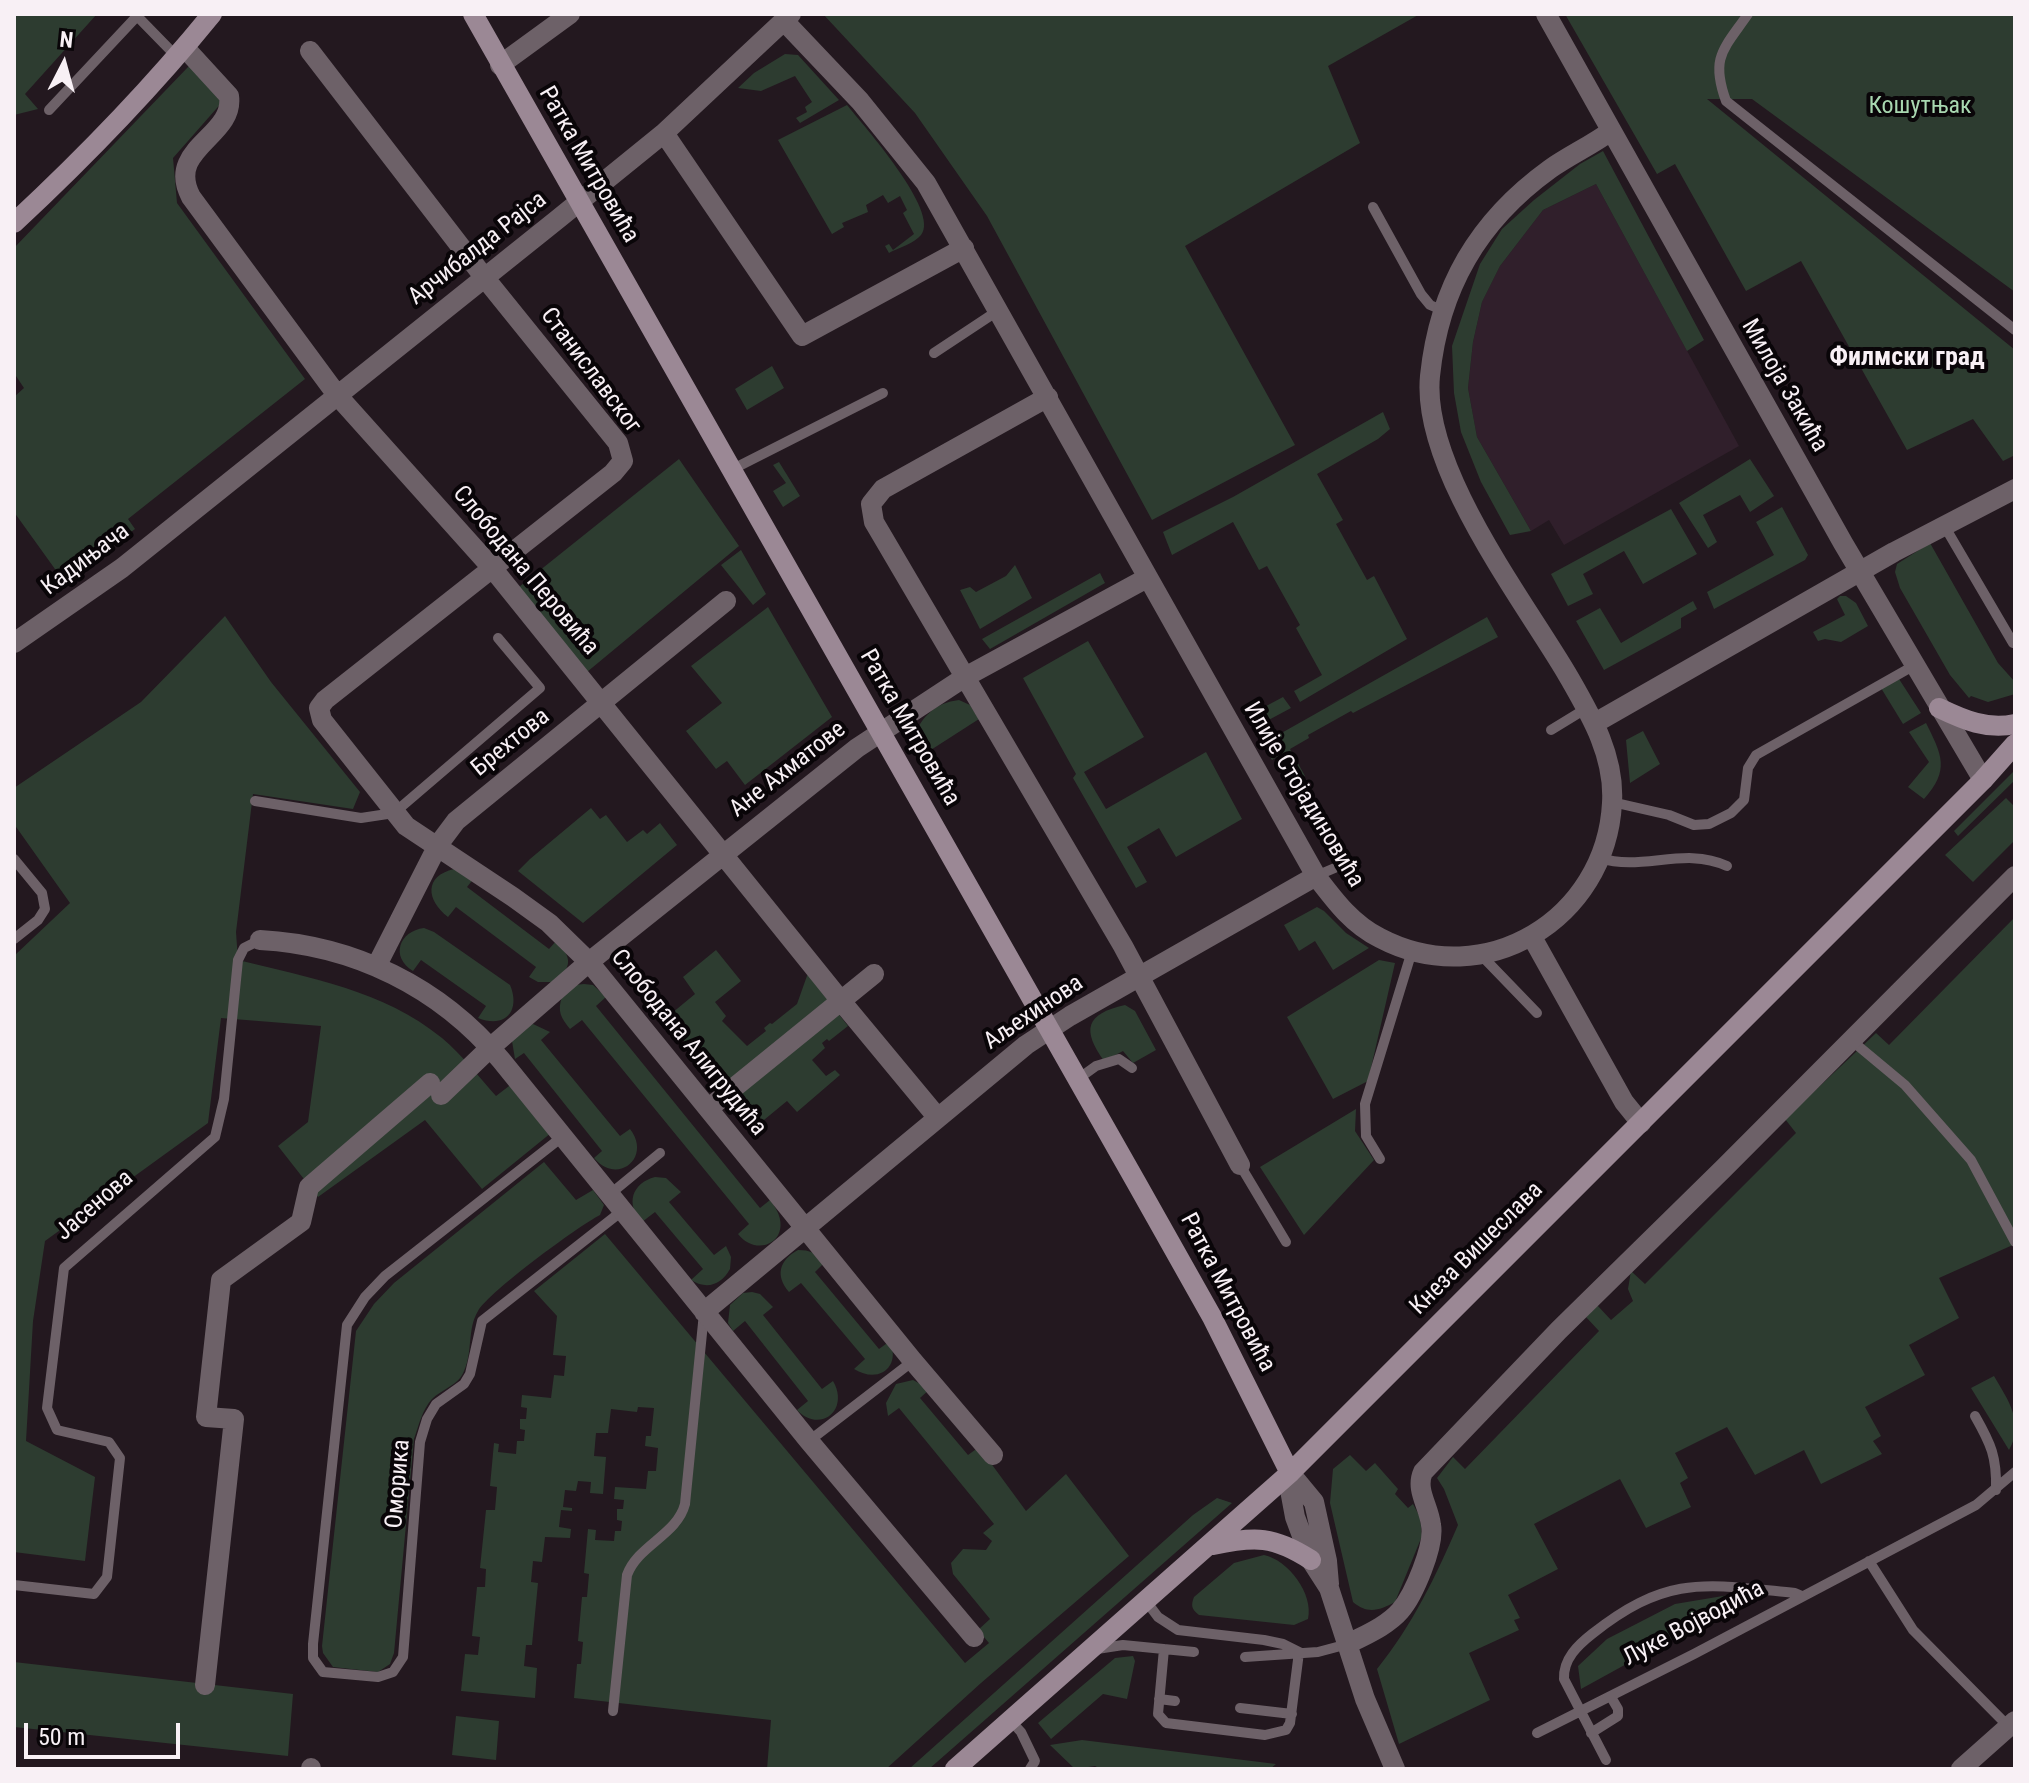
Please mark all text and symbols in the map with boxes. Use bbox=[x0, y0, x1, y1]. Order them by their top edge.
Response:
north arrow bbox=[24, 24, 104, 104]
text: N bbox=[59, 26, 75, 53]
street label: Ратка Митровића bbox=[532, 82, 644, 248]
park label: Кошутњак bbox=[1868, 93, 1972, 121]
street label: Арчибалда Рајса bbox=[403, 186, 553, 312]
street label: Станиславског bbox=[533, 303, 647, 439]
street label: Милоја Закића bbox=[1734, 315, 1834, 457]
district label: Филмски град bbox=[1829, 342, 1985, 374]
street label: Слободана Перовића bbox=[446, 481, 604, 661]
street label: Кадињача bbox=[36, 518, 136, 602]
street label: Ратка Митровића bbox=[853, 645, 965, 811]
street label: Илије Стојадиновића bbox=[1236, 697, 1370, 893]
street label: Брехтова bbox=[466, 703, 556, 783]
street label: Ане Ахматове bbox=[724, 716, 852, 824]
street label: Слободана Алигрудића bbox=[604, 944, 772, 1142]
street label: Аљехинова bbox=[979, 969, 1089, 1057]
street label: Јасенова bbox=[50, 1165, 140, 1247]
street label: Кнеза Вишеслава bbox=[1405, 1177, 1549, 1321]
street label: Ратка Митровића bbox=[1173, 1209, 1281, 1377]
street label: Оморика bbox=[381, 1438, 417, 1530]
street label: Луке Војводића bbox=[1619, 1575, 1769, 1673]
scale bar bbox=[28, 1707, 184, 1757]
text: 50 m bbox=[38, 1723, 85, 1751]

